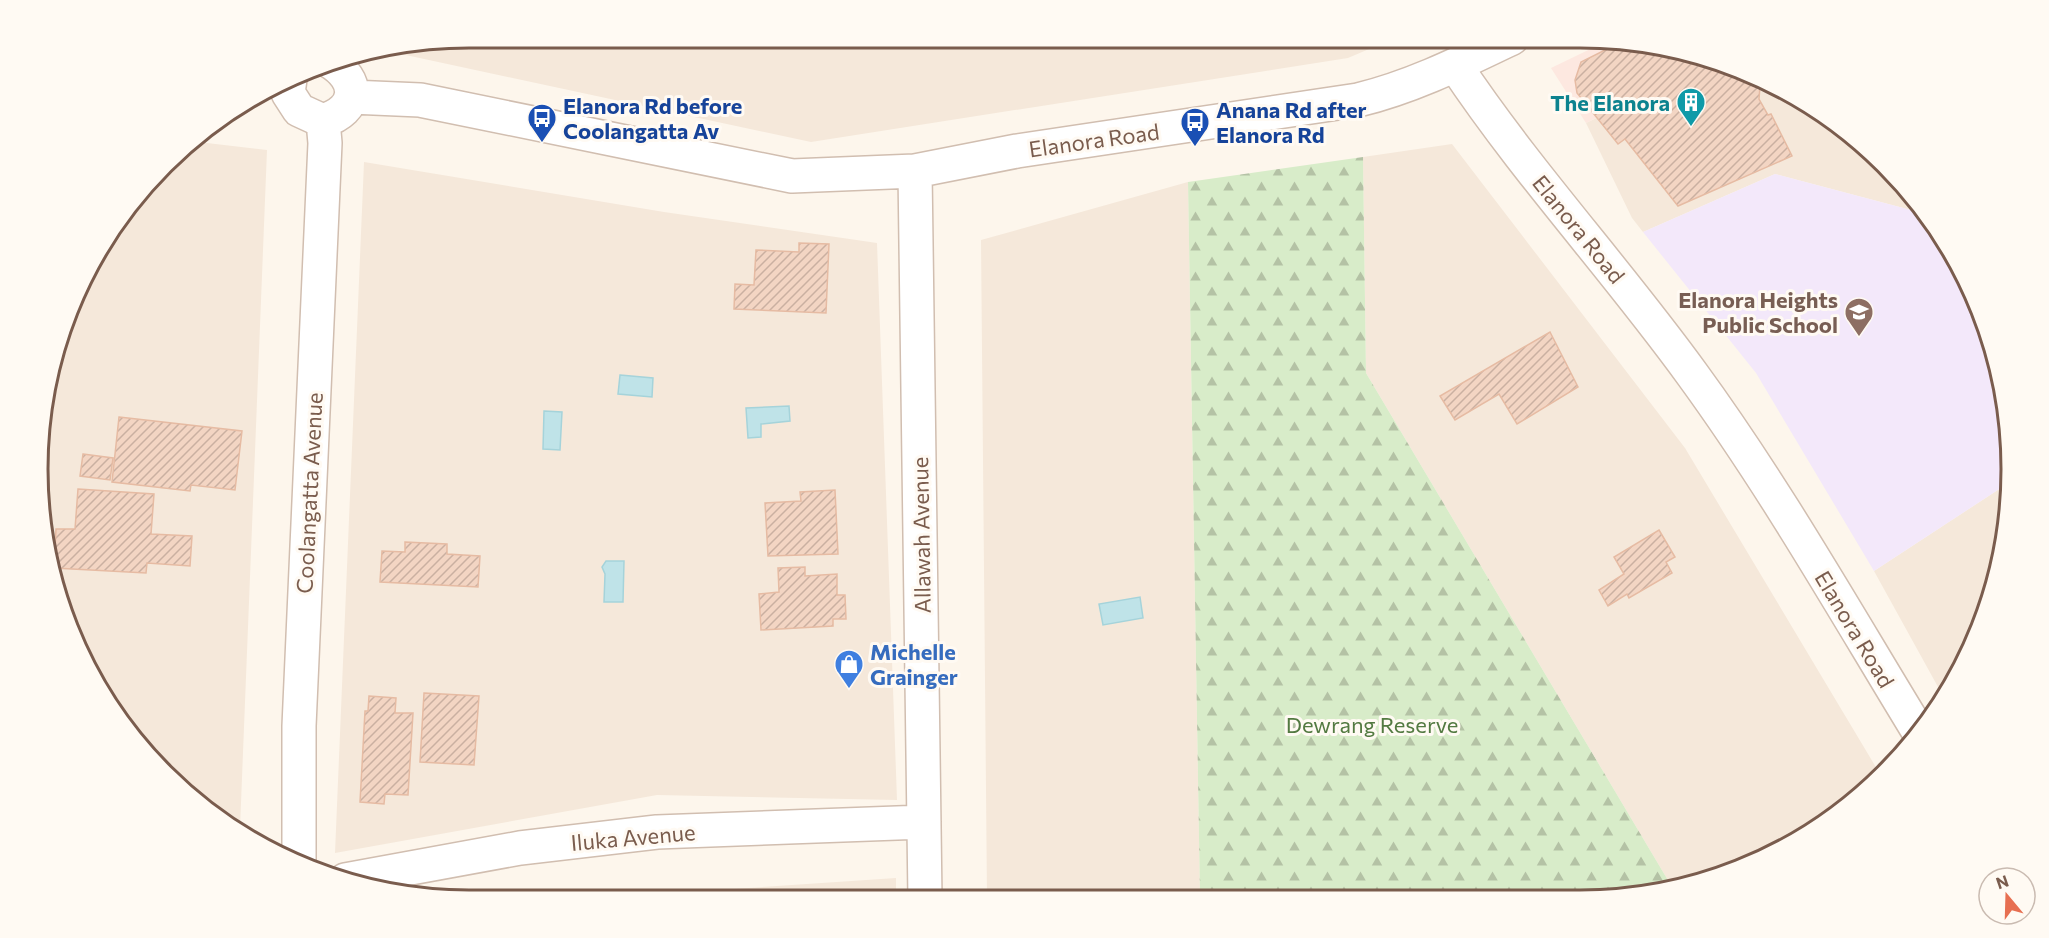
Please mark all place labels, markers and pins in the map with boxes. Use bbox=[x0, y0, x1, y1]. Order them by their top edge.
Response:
building icon: The Elanora bbox=[1675, 86, 1707, 128]
place label: The Elanora bbox=[1550, 89, 1670, 116]
place label: Elanora Rd before Coolangatta Av bbox=[563, 92, 742, 144]
place label: Anana Rd after Elanora Rd bbox=[1216, 96, 1367, 148]
bus stop icon: Elanora Rd before Coolangatta Av bbox=[526, 102, 558, 144]
bus stop icon: Anana Rd after Elanora Rd bbox=[1179, 106, 1211, 148]
place label: Elanora Heights Public School bbox=[1678, 286, 1838, 338]
school or university icon: Elanora Heights Public School bbox=[1843, 296, 1875, 338]
place label: Michelle Grainger bbox=[870, 638, 958, 690]
shop icon: Michelle Grainger bbox=[833, 648, 865, 690]

